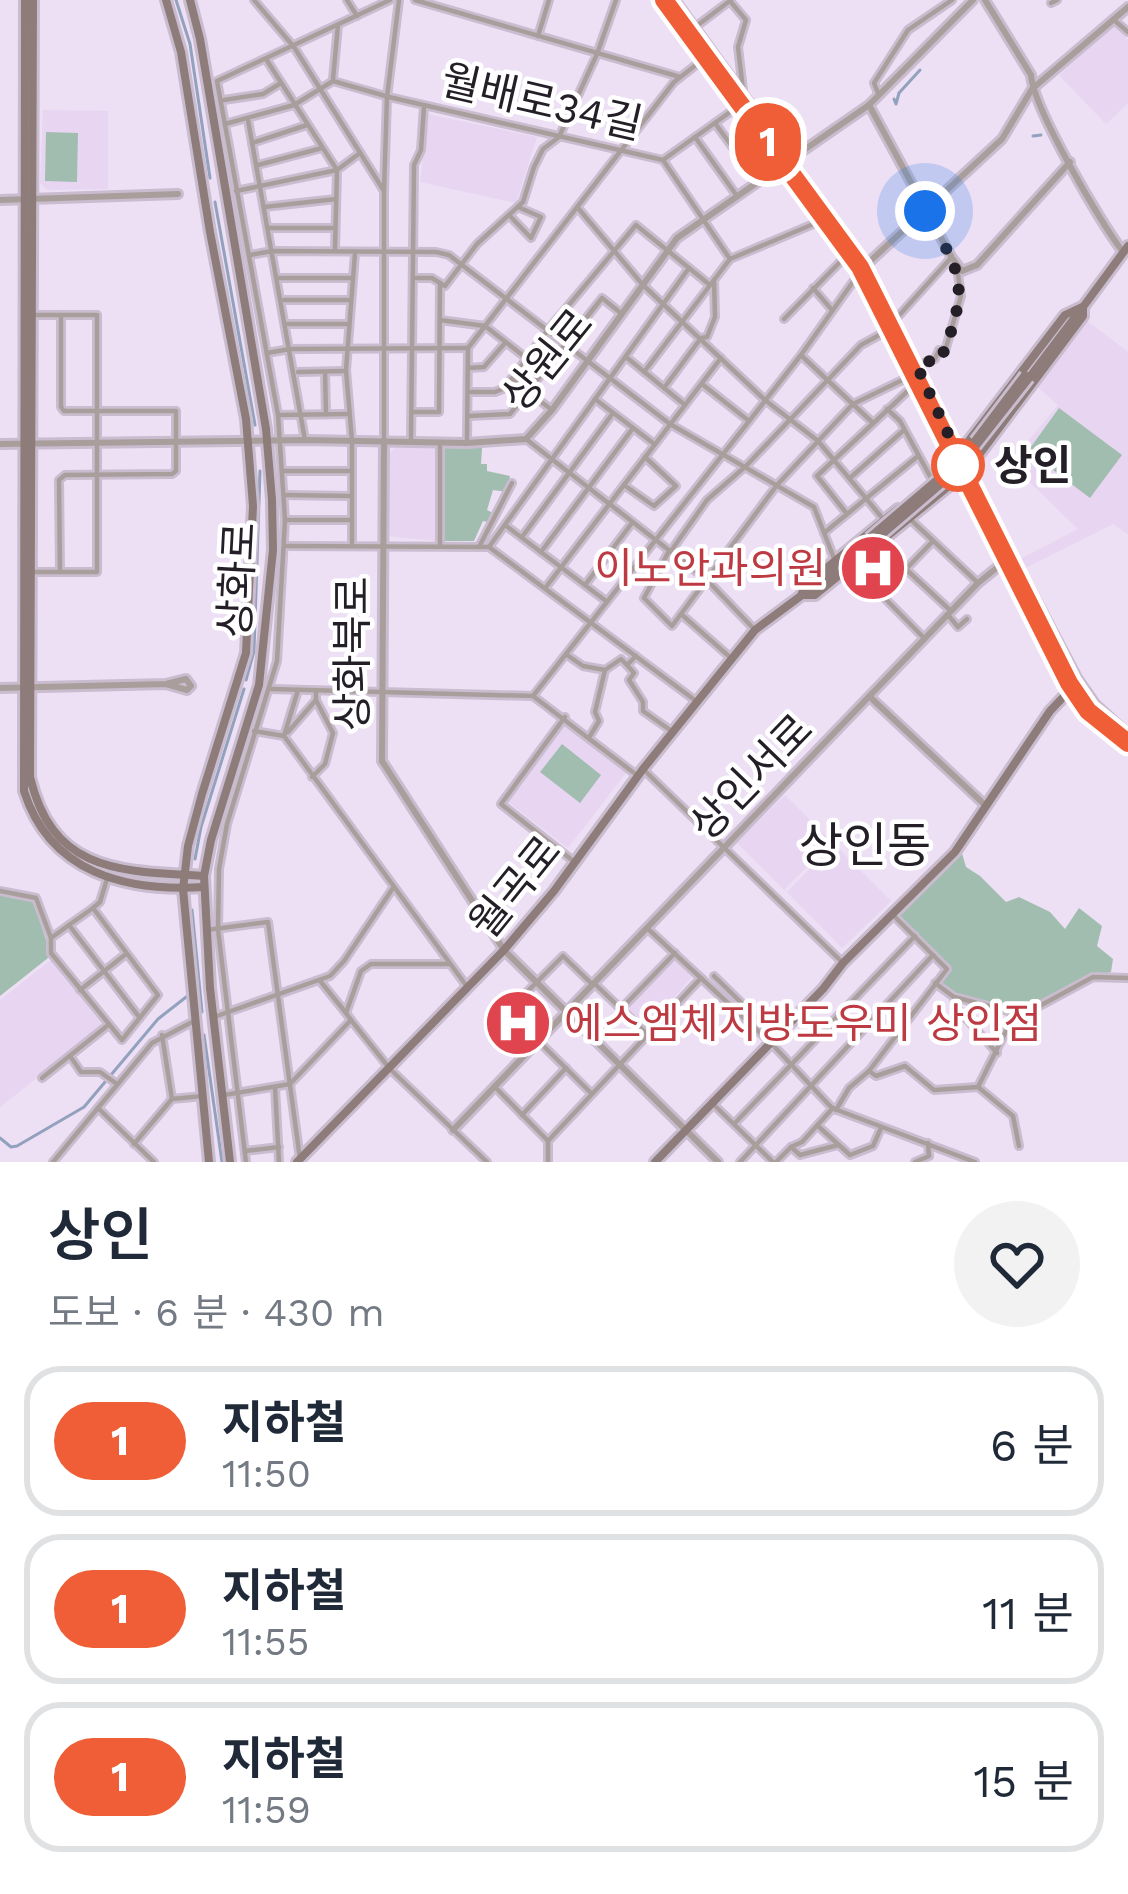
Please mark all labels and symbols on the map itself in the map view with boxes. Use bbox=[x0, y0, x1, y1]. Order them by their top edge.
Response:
street label: 월배로34길 bbox=[437, 55, 647, 149]
line badge: 1 bbox=[729, 103, 807, 181]
your location bbox=[895, 181, 955, 241]
street label: 상원로 bbox=[491, 300, 603, 420]
marker: 상인 bbox=[933, 440, 983, 490]
place label: 상인 bbox=[994, 441, 1071, 490]
street label: 상화로 bbox=[210, 521, 264, 639]
hospital icon: 이노안과의원 bbox=[838, 533, 908, 603]
place label: 이노안과의원 bbox=[594, 544, 826, 593]
street label: 상화북로 bbox=[328, 577, 377, 731]
street label: 상인서로 bbox=[680, 704, 822, 850]
district label: 상인동 bbox=[799, 817, 931, 874]
street label: 월곡로 bbox=[459, 827, 571, 947]
hospital icon: 에스엠체지방도우미 상인점 bbox=[483, 988, 553, 1058]
place label: 에스엠체지방도우미 상인점 bbox=[564, 999, 1042, 1048]

